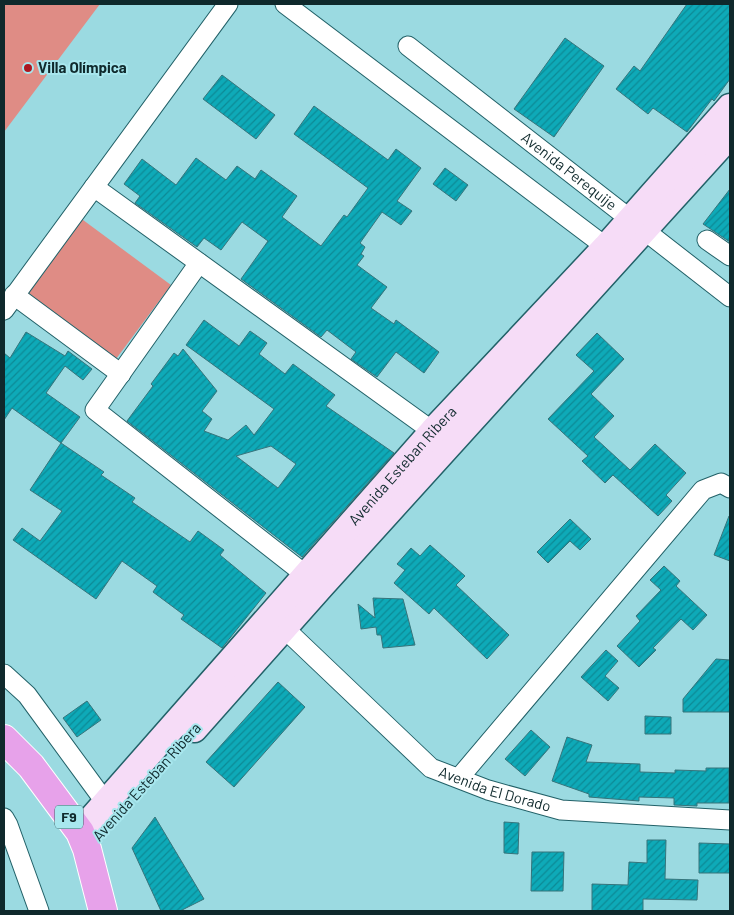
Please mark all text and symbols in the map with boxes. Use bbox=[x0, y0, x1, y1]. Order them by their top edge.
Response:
place label: Villa Olímpica bbox=[38, 58, 127, 76]
marker: Villa Olímpica bbox=[22, 62, 34, 74]
street label: Avenida Perequije bbox=[518, 128, 621, 213]
street label: Avenida Esteban Ribera bbox=[344, 402, 460, 528]
street label: Avenida Esteban Ribera bbox=[88, 718, 204, 844]
street label: Avenida El Dorado bbox=[436, 762, 553, 815]
road number: F9 bbox=[55, 806, 83, 829]

